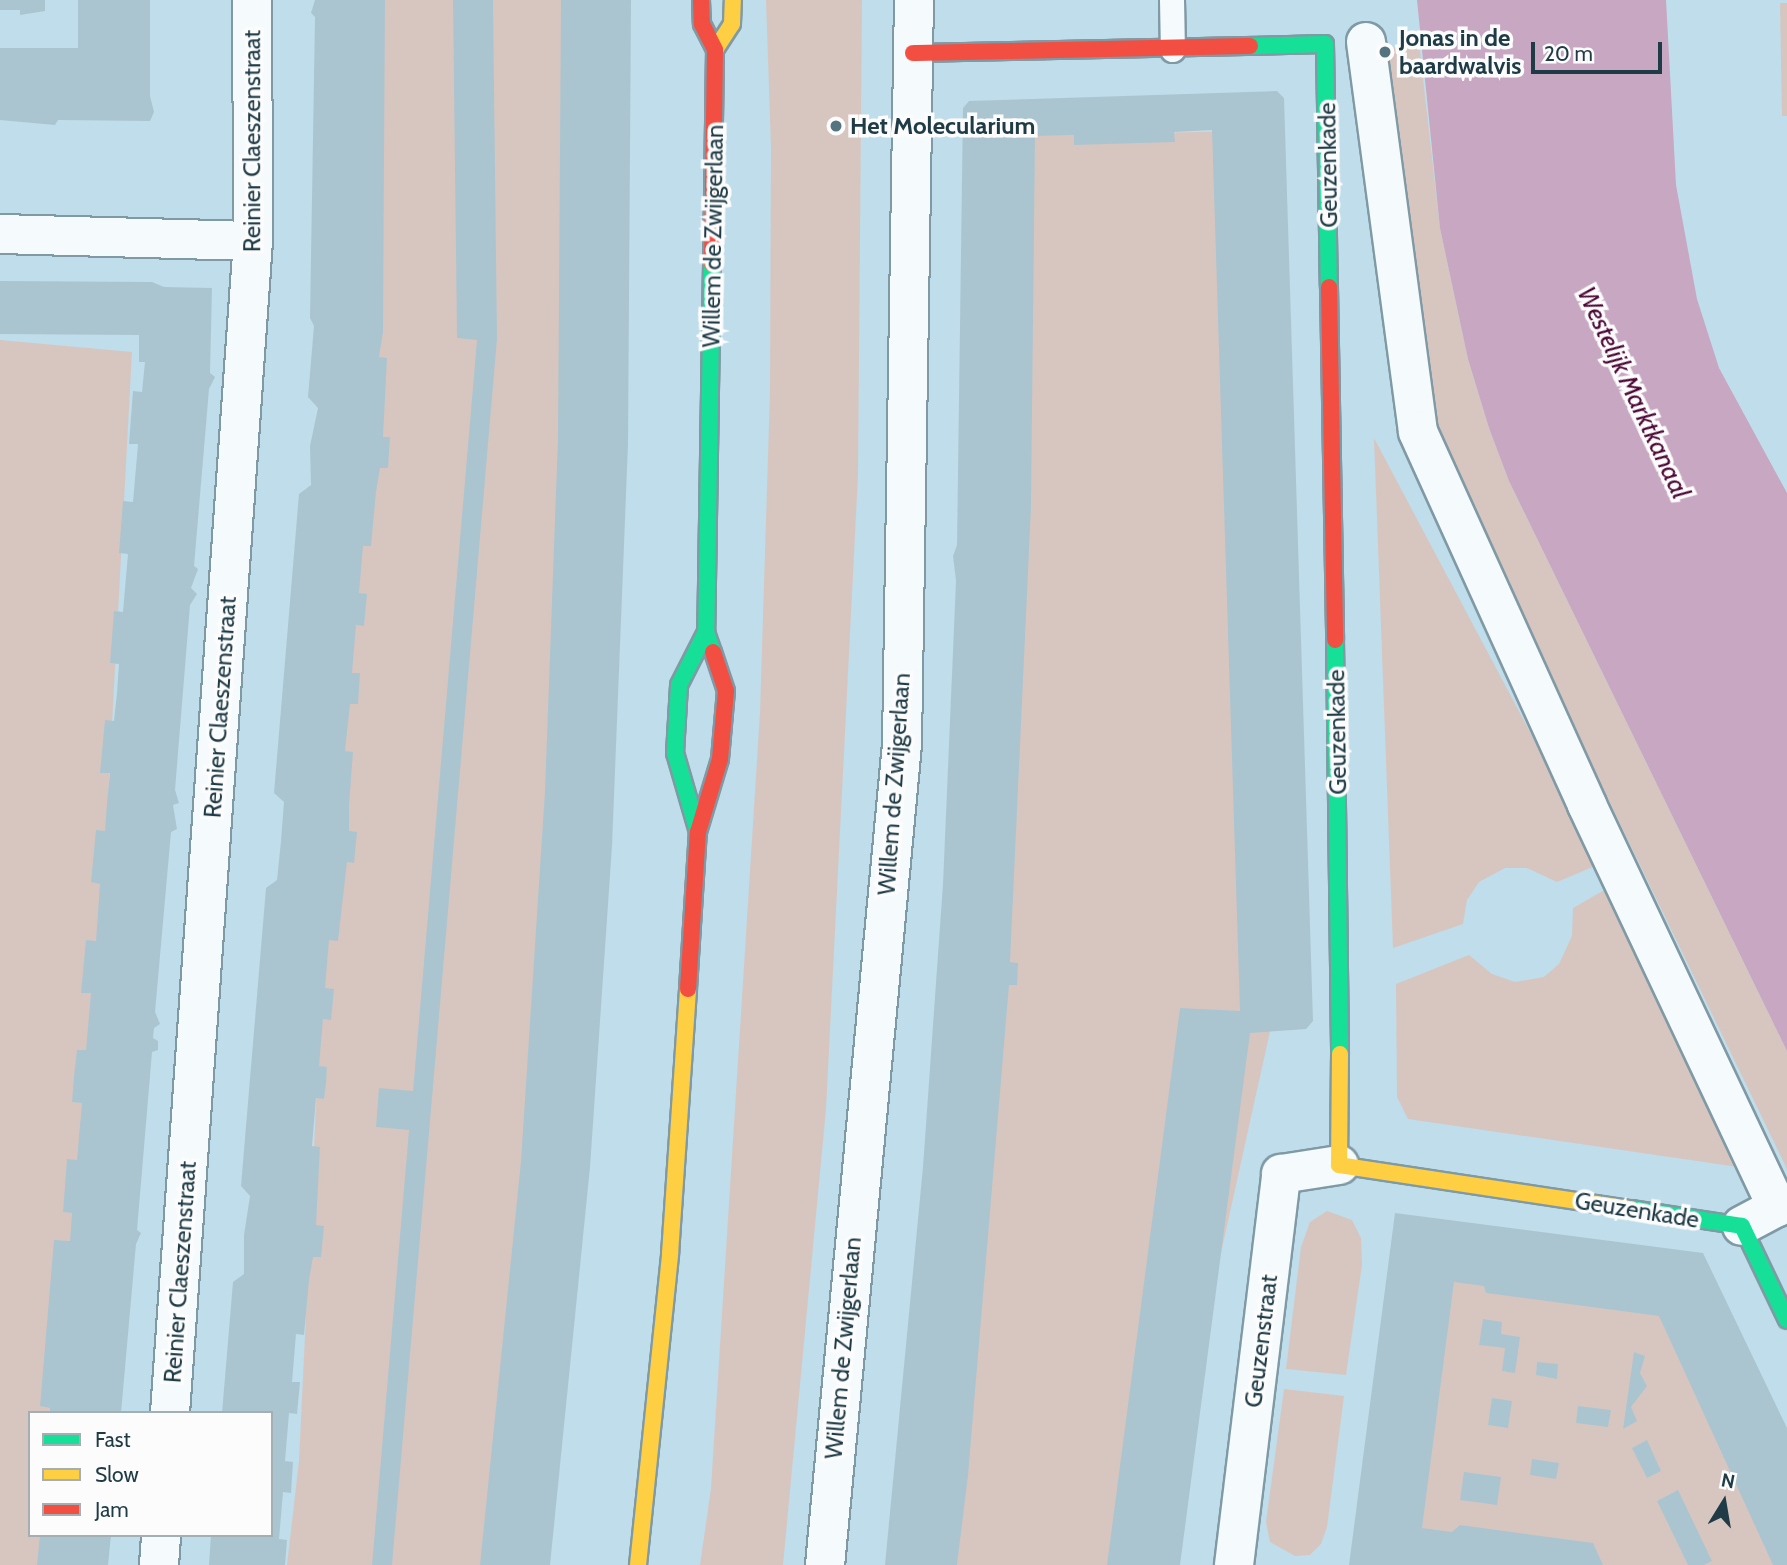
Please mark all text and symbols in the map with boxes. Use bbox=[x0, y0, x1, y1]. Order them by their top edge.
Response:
place label: Jonas in de baardwalvis bbox=[1399, 24, 1521, 80]
scale bar bbox=[1535, 28, 1666, 72]
street label: Reinier Claeszenstraat bbox=[238, 30, 266, 252]
text: 20 m bbox=[1544, 41, 1593, 66]
marker: Jonas in de baardwalvis bbox=[1377, 44, 1393, 60]
street label: Geuzenkade bbox=[1313, 102, 1343, 228]
place label: Het Molecularium bbox=[850, 112, 1035, 140]
marker: Het Molecularium bbox=[828, 118, 844, 134]
street label: Willem de Zwijgerlaan bbox=[697, 124, 729, 348]
water label: Westelijk Marktkanaal bbox=[1570, 282, 1696, 504]
street label: Reinier Claeszenstraat bbox=[198, 595, 242, 819]
street label: Geuzenkade bbox=[1322, 669, 1352, 795]
street label: Willem de Zwijgerlaan bbox=[872, 672, 916, 896]
street label: Reinier Claeszenstraat bbox=[158, 1160, 202, 1384]
street label: Geuzenkade bbox=[1573, 1186, 1701, 1234]
street label: Willem de Zwijgerlaan bbox=[819, 1236, 867, 1460]
street label: Geuzenstraat bbox=[1239, 1273, 1283, 1409]
legend bbox=[28, 1411, 273, 1537]
text: Fast bbox=[95, 1427, 131, 1452]
text: Slow bbox=[95, 1462, 139, 1487]
north arrow bbox=[1689, 1467, 1759, 1537]
text: N bbox=[1719, 1468, 1737, 1493]
text: Jam bbox=[95, 1497, 129, 1522]

